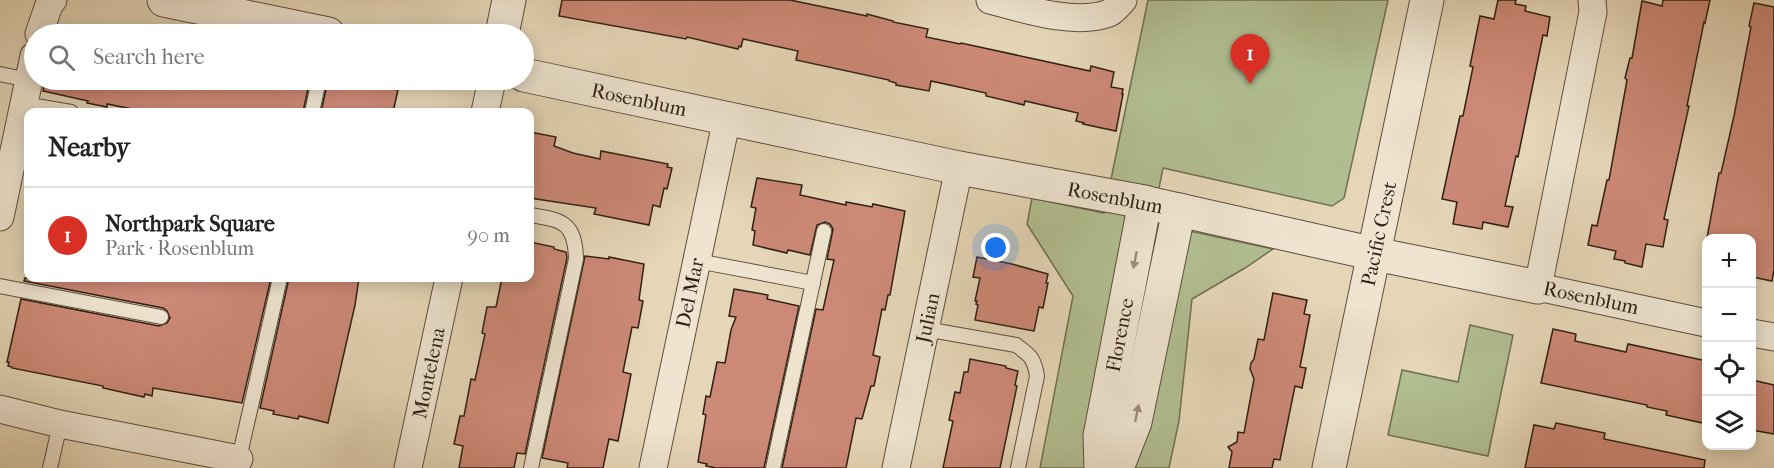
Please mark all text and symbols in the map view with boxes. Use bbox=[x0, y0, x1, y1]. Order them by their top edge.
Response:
search box bbox=[24, 24, 534, 90]
pin: 1 bbox=[1230, 34, 1270, 84]
icon: search bbox=[45, 41, 78, 74]
text: Search here bbox=[93, 44, 205, 70]
street label: Rosenblum bbox=[589, 79, 689, 121]
text: Nearby bbox=[48, 132, 130, 163]
street label: Rosenblum bbox=[1065, 177, 1165, 219]
street label: Pacific Crest bbox=[1357, 180, 1401, 288]
text: Northpark Square bbox=[105, 211, 275, 237]
text: 1 bbox=[64, 224, 71, 247]
text: 90 m bbox=[468, 224, 510, 247]
your location bbox=[981, 233, 1010, 262]
map controls bbox=[1702, 234, 1756, 450]
button: + bbox=[1702, 234, 1756, 288]
text: Park · Rosenblum bbox=[105, 237, 254, 260]
one-way arrow bbox=[1130, 250, 1139, 269]
street label: Del Mar bbox=[671, 255, 709, 330]
street label: Rosenblum bbox=[1541, 277, 1641, 319]
button: − bbox=[1702, 288, 1756, 342]
street label: Julian bbox=[911, 290, 945, 347]
street label: Florence bbox=[1102, 296, 1138, 374]
street label: Montelena bbox=[408, 325, 450, 421]
button: locate bbox=[1702, 342, 1756, 396]
button: layers bbox=[1702, 396, 1756, 450]
one-way arrow bbox=[1133, 403, 1142, 422]

